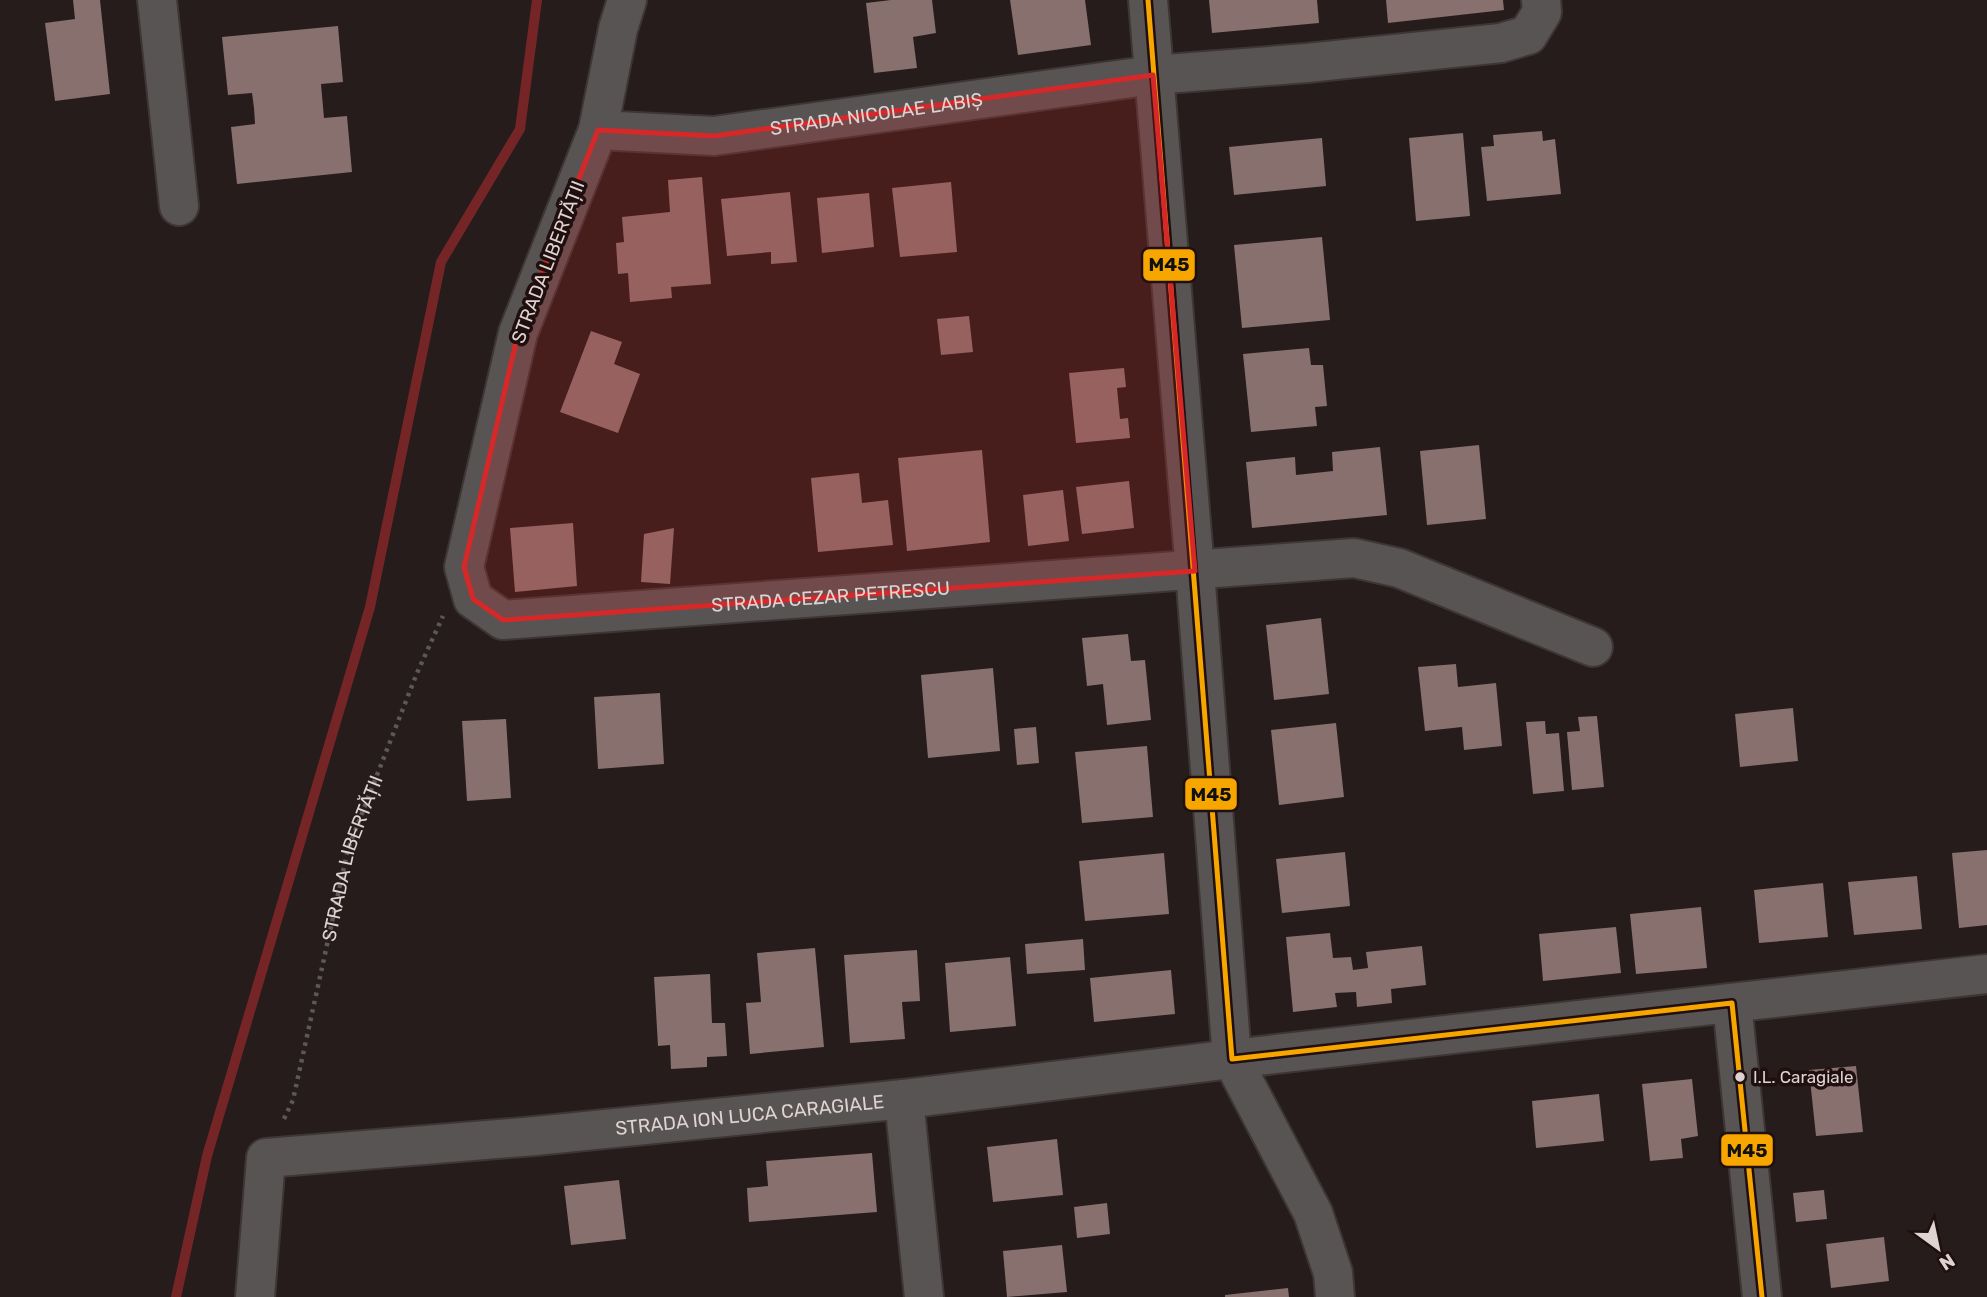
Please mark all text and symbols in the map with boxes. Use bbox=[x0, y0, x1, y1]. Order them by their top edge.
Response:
street label: STRADA NICOLAE LABIȘ bbox=[769, 87, 984, 140]
street label: STRADA LIBERTĂȚII bbox=[506, 177, 590, 347]
line badge: M45 bbox=[1142, 248, 1196, 282]
text: M45 bbox=[1149, 253, 1189, 276]
street label: STRADA CEZAR PETRESCU bbox=[710, 576, 951, 616]
street label: STRADA LIBERTĂȚII bbox=[317, 772, 387, 943]
line badge: M45 bbox=[1184, 777, 1238, 811]
text: M45 bbox=[1191, 783, 1231, 806]
place label: I.L. Caragiale bbox=[1753, 1067, 1853, 1087]
marker: I.L. Caragiale bbox=[1733, 1070, 1747, 1084]
street label: STRADA ION LUCA CARAGIALE bbox=[614, 1090, 885, 1139]
line badge: M45 bbox=[1720, 1133, 1774, 1167]
text: M45 bbox=[1727, 1139, 1767, 1162]
north arrow bbox=[1903, 1213, 1973, 1283]
text: N bbox=[1935, 1248, 1959, 1275]

